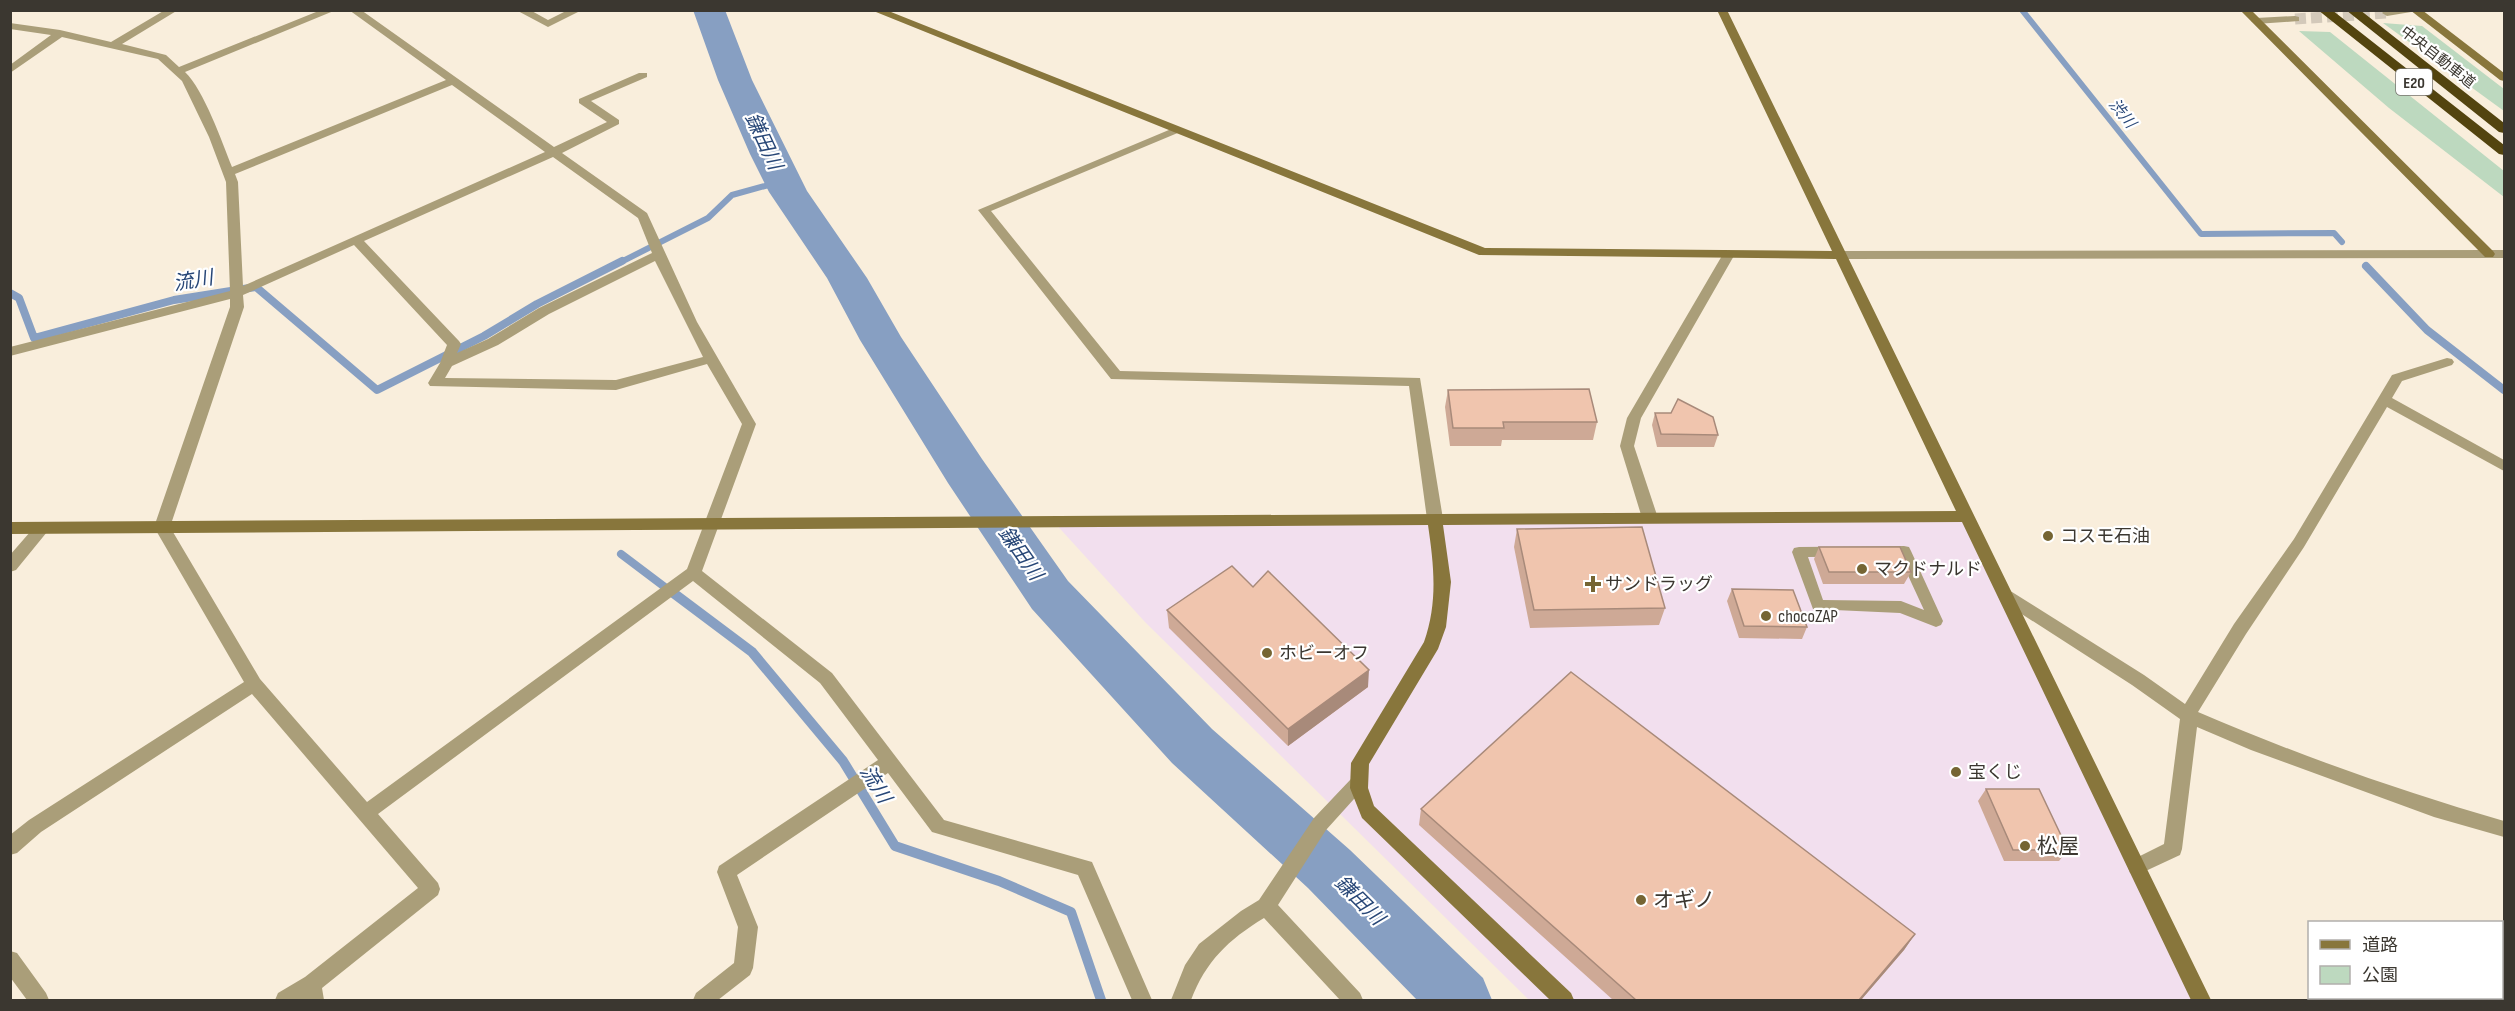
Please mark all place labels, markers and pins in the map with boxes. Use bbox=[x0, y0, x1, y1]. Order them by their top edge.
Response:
place label: コスモ石油 bbox=[2060, 526, 2150, 547]
marker: コスモ石油 bbox=[2041, 529, 2055, 543]
place label: マクドナルド bbox=[1874, 559, 1982, 580]
marker: マクドナルド bbox=[1855, 562, 1869, 576]
place label: サンドラッグ bbox=[1605, 574, 1713, 595]
marker: サンドラッグ bbox=[1586, 577, 1600, 591]
place label: chocoZAP bbox=[1778, 606, 1838, 627]
marker: chocoZAP bbox=[1759, 609, 1773, 623]
place label: ホビーオフ bbox=[1279, 643, 1369, 664]
marker: ホビーオフ bbox=[1260, 646, 1274, 660]
place label: 宝くじ bbox=[1968, 762, 2022, 783]
marker: 宝くじ bbox=[1949, 765, 1963, 779]
place label: 松屋 bbox=[2037, 834, 2079, 859]
marker: 松屋 bbox=[2018, 839, 2032, 853]
place label: オギノ bbox=[1653, 888, 1715, 913]
marker: オギノ bbox=[1634, 893, 1648, 907]

